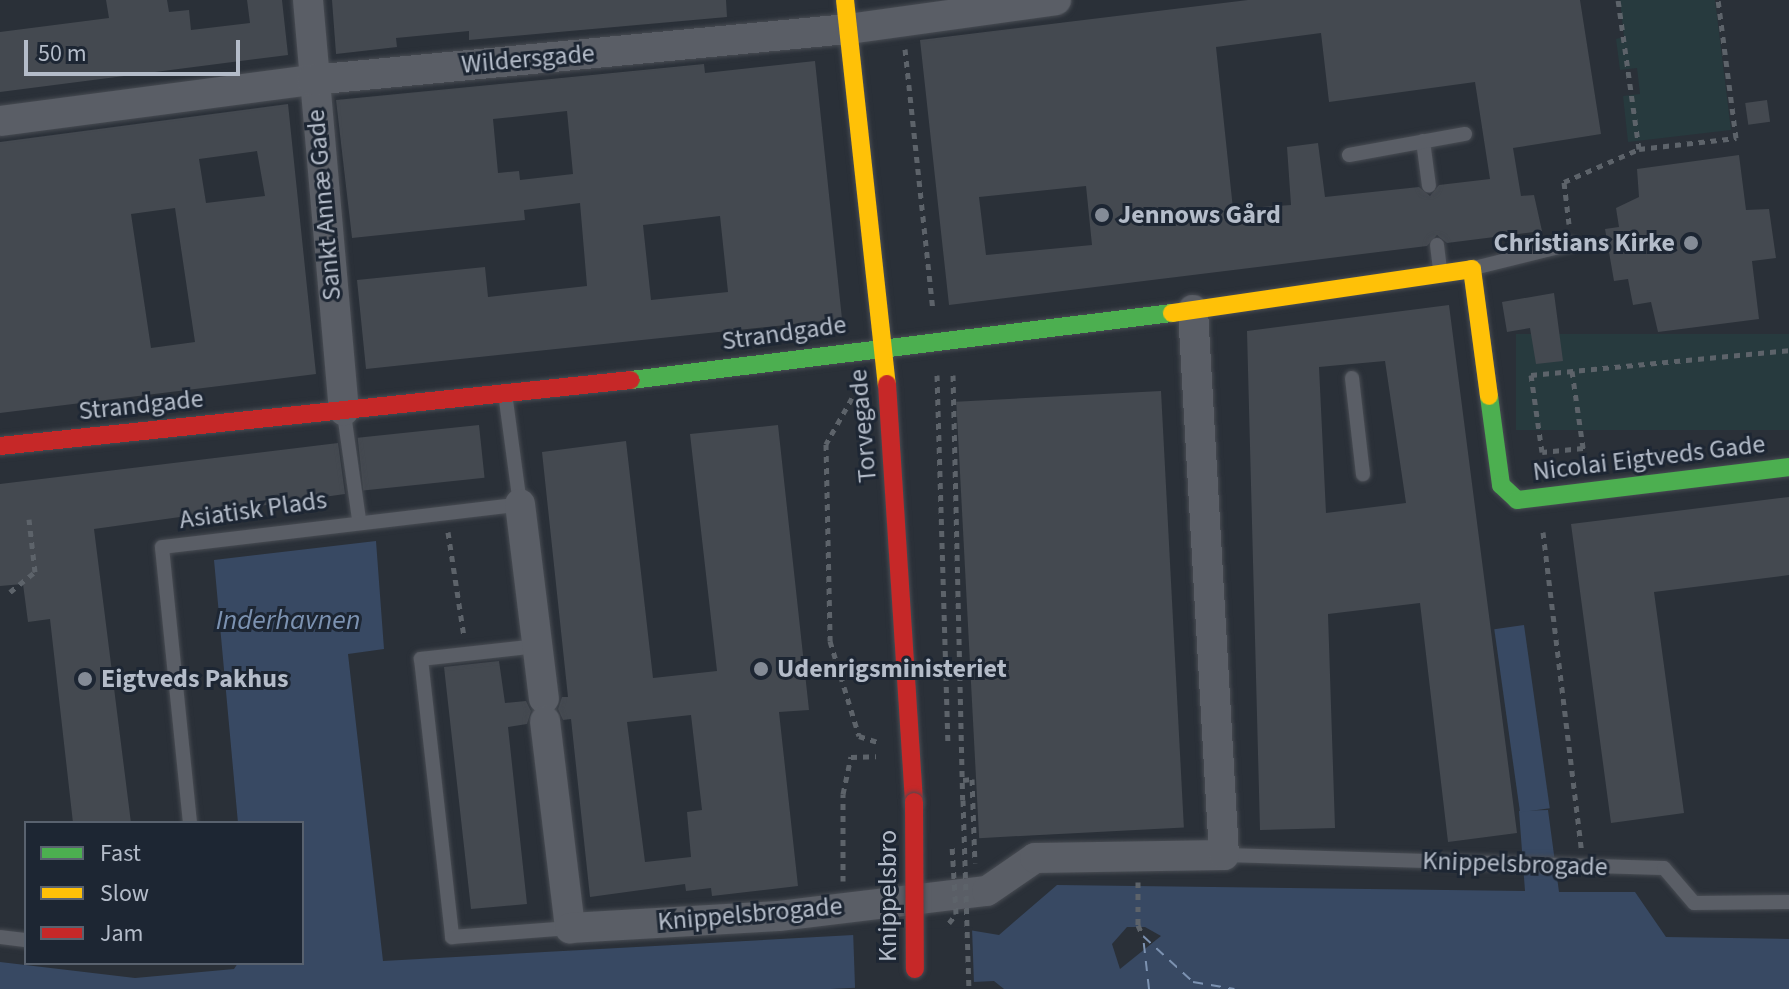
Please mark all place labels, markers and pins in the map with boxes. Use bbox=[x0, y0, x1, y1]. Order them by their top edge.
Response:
place label: Jennows Gård bbox=[1118, 199, 1281, 231]
marker: Jennows Gård bbox=[1093, 206, 1111, 224]
place label: Christians Kirke bbox=[1494, 227, 1675, 259]
marker: Christians Kirke bbox=[1682, 234, 1700, 252]
place label: Udenrigsministeriet bbox=[777, 653, 1007, 685]
marker: Udenrigsministeriet bbox=[752, 660, 770, 678]
place label: Eigtveds Pakhus bbox=[101, 663, 288, 695]
marker: Eigtveds Pakhus bbox=[76, 670, 94, 688]

